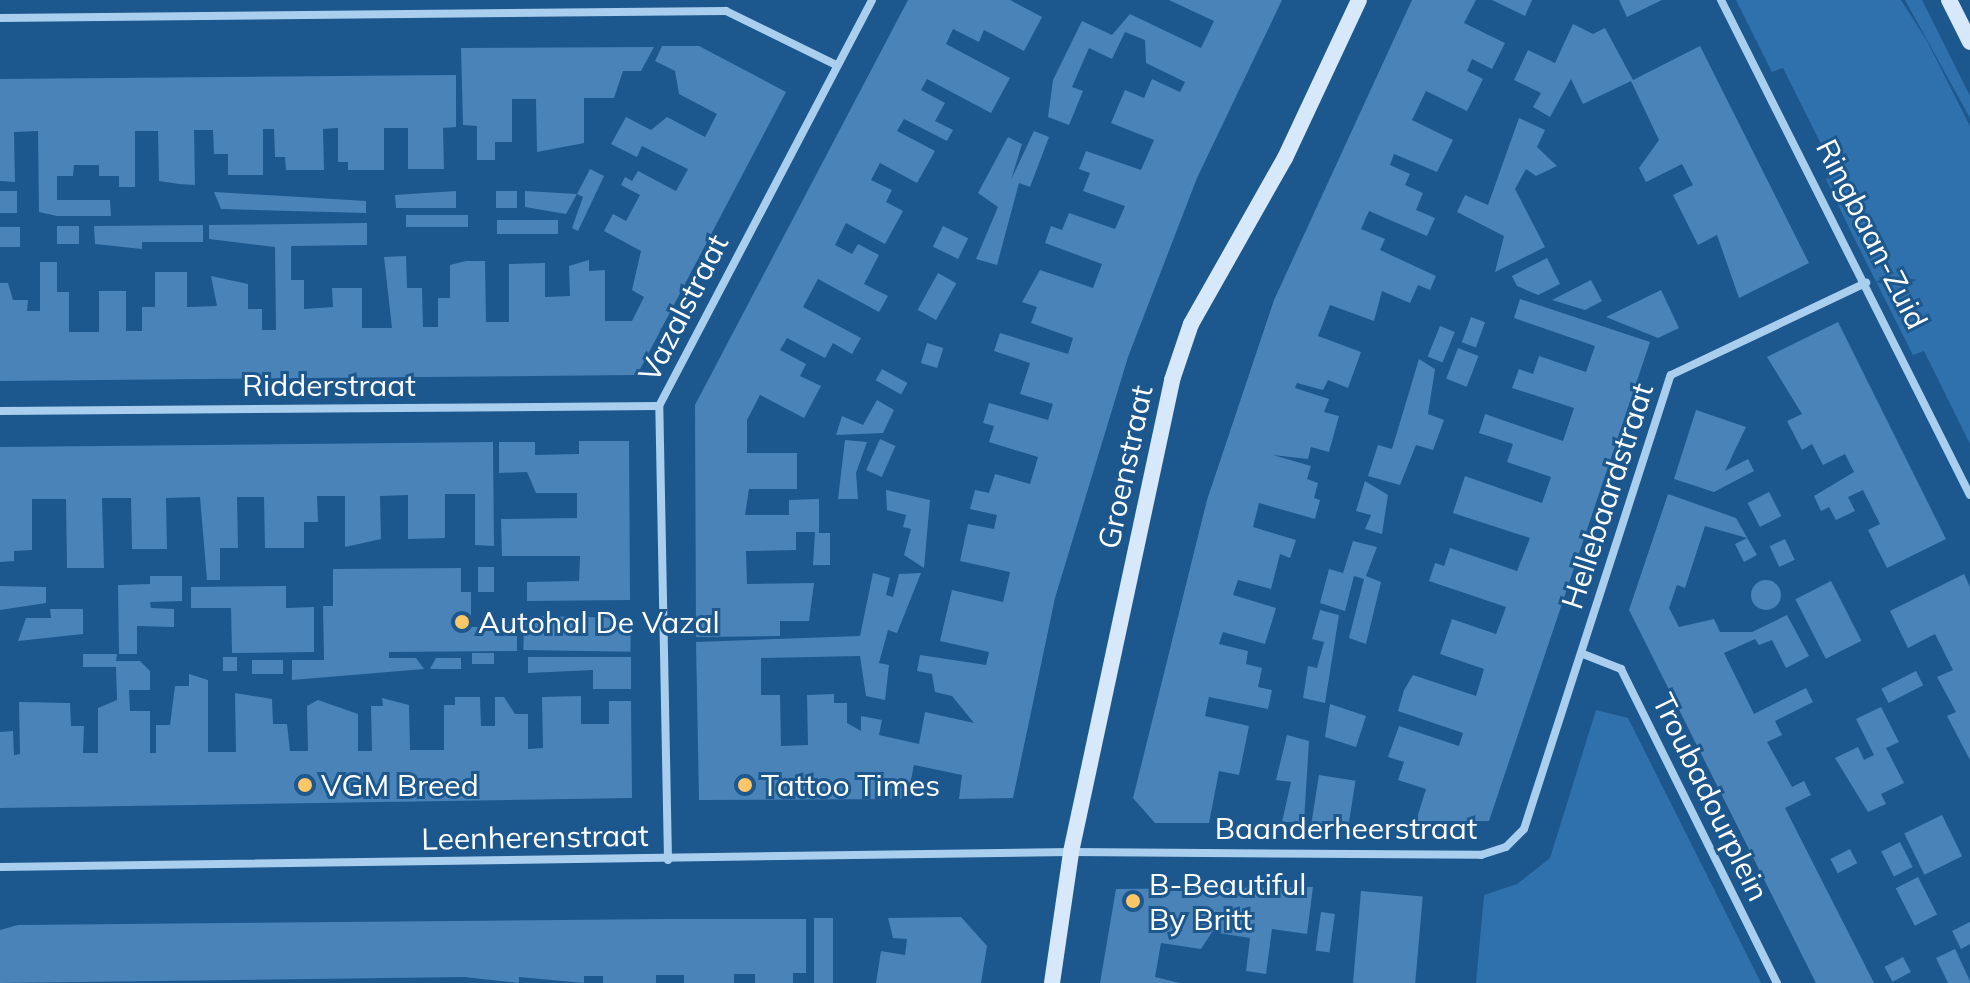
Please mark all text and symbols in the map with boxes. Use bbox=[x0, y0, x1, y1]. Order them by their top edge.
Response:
street label: Ringbaan-Zuid bbox=[1809, 133, 1935, 335]
street label: Vazalstraat bbox=[631, 228, 735, 388]
street label: Ridderstraat bbox=[242, 367, 416, 403]
street label: Hellebaardstraat bbox=[1554, 379, 1660, 613]
street label: Groenstraat bbox=[1090, 382, 1160, 552]
place label: Autohal De Vazal bbox=[478, 604, 720, 640]
marker: Autohal De Vazal bbox=[453, 613, 471, 631]
street label: Troubadourplein bbox=[1645, 687, 1777, 907]
place label: VGM Breed bbox=[321, 767, 479, 803]
place label: Tattoo Times bbox=[761, 767, 940, 803]
marker: VGM Breed bbox=[296, 776, 314, 794]
marker: Tattoo Times bbox=[736, 776, 754, 794]
street label: Baanderheerstraat bbox=[1215, 810, 1477, 846]
street label: Leenherenstraat bbox=[421, 817, 649, 857]
place label: B-Beautiful By Britt bbox=[1149, 866, 1307, 936]
marker: B-Beautiful By Britt bbox=[1124, 892, 1142, 910]

